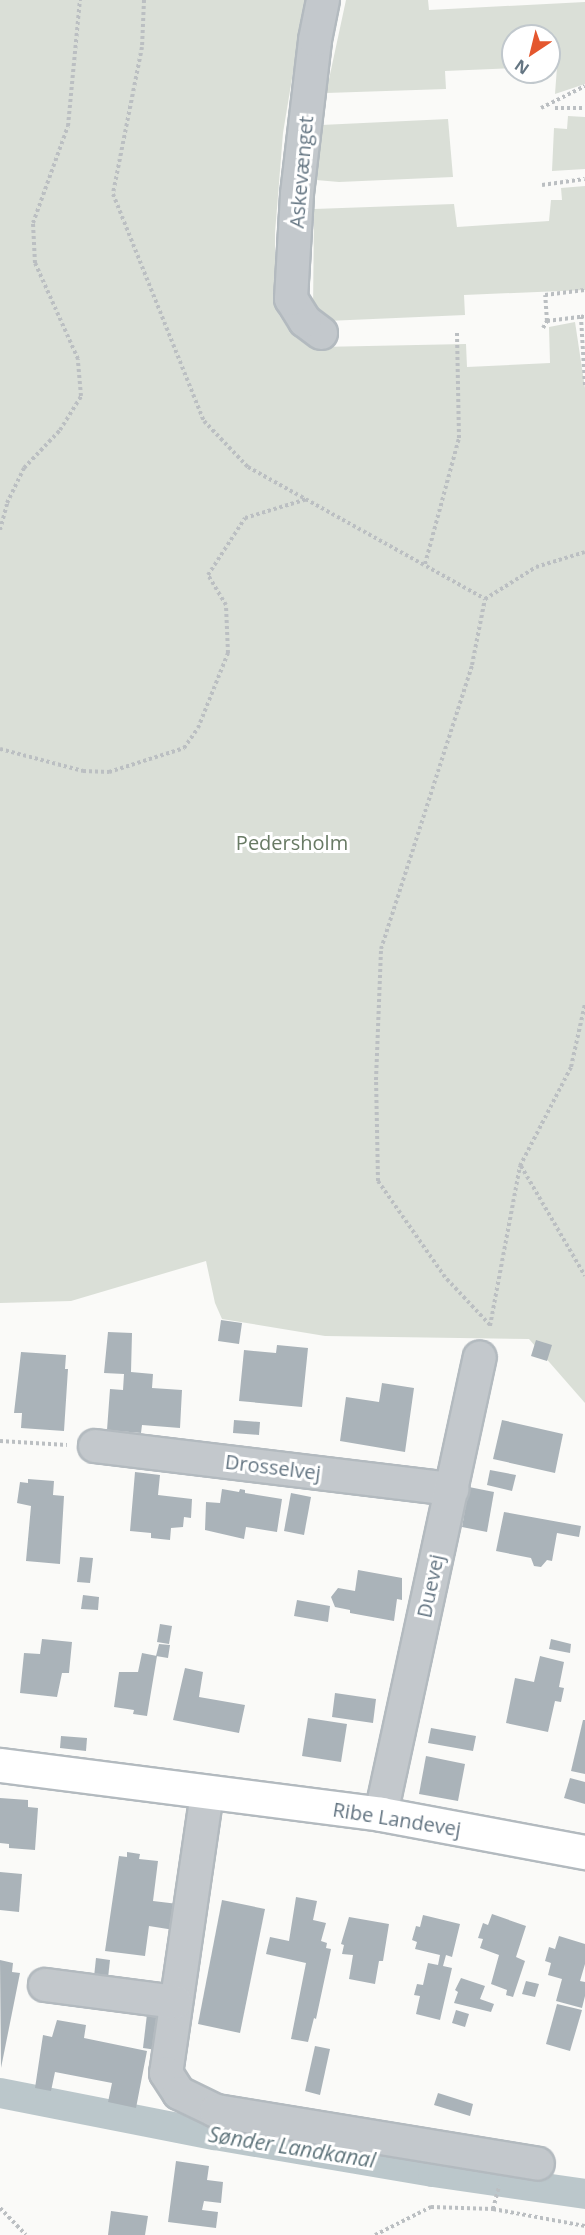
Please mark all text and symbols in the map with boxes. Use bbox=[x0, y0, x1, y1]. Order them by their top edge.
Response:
north arrow bbox=[501, 24, 561, 84]
text: N bbox=[510, 54, 533, 80]
street label: Askevænget bbox=[284, 115, 318, 229]
park label: Pedersholm bbox=[236, 830, 348, 854]
street label: Drosselvej bbox=[224, 1449, 322, 1485]
street label: Duevej bbox=[412, 1552, 448, 1620]
street label: Ribe Landevej bbox=[331, 1797, 463, 1841]
water label: Sønder Landkanal bbox=[207, 2121, 377, 2173]

